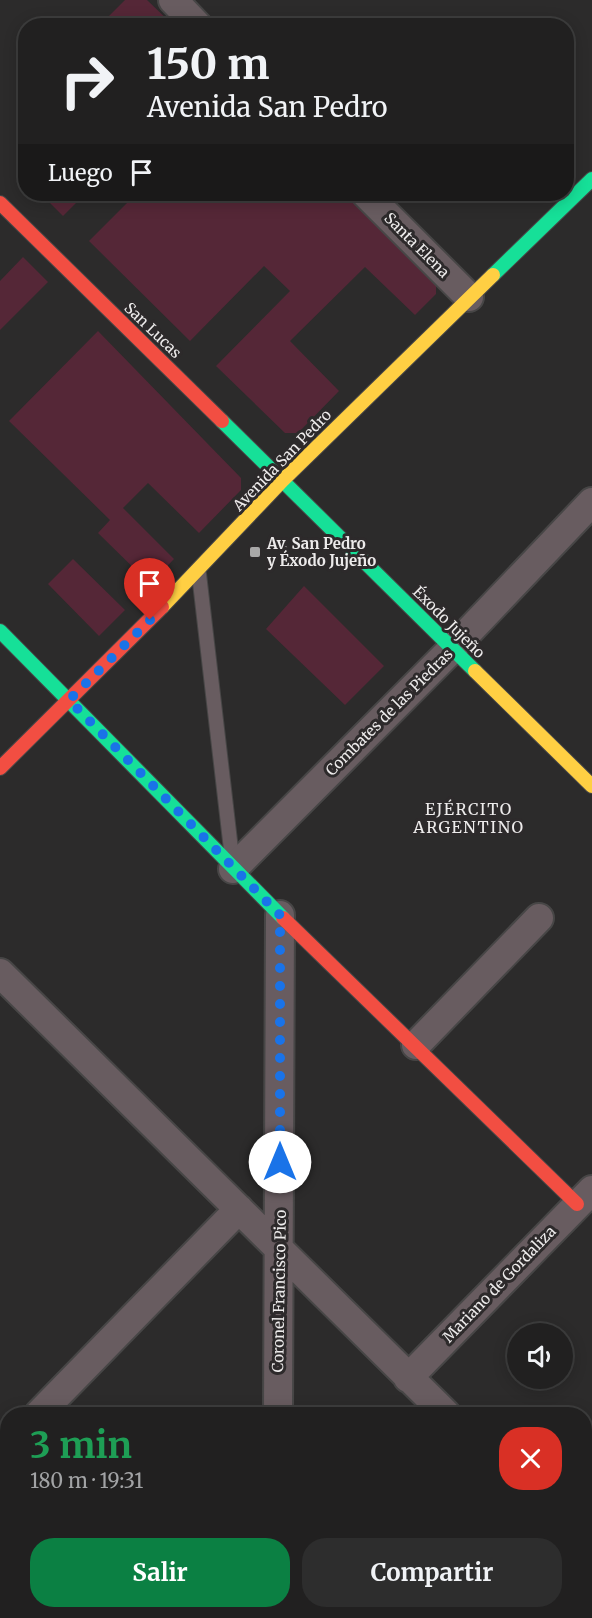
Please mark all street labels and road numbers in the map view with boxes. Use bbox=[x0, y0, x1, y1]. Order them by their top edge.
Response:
street label: Santa Elena bbox=[380, 208, 454, 282]
street label: San Lucas bbox=[120, 298, 186, 362]
street label: Avenida San Pedro bbox=[228, 405, 335, 515]
street label: Éxodo Jujeño bbox=[409, 581, 490, 662]
street label: Combates de las Piedras bbox=[321, 644, 457, 780]
street label: Coronel Francisco Pico bbox=[268, 1209, 290, 1373]
street label: Mariano de Gordaliza bbox=[438, 1222, 560, 1346]

